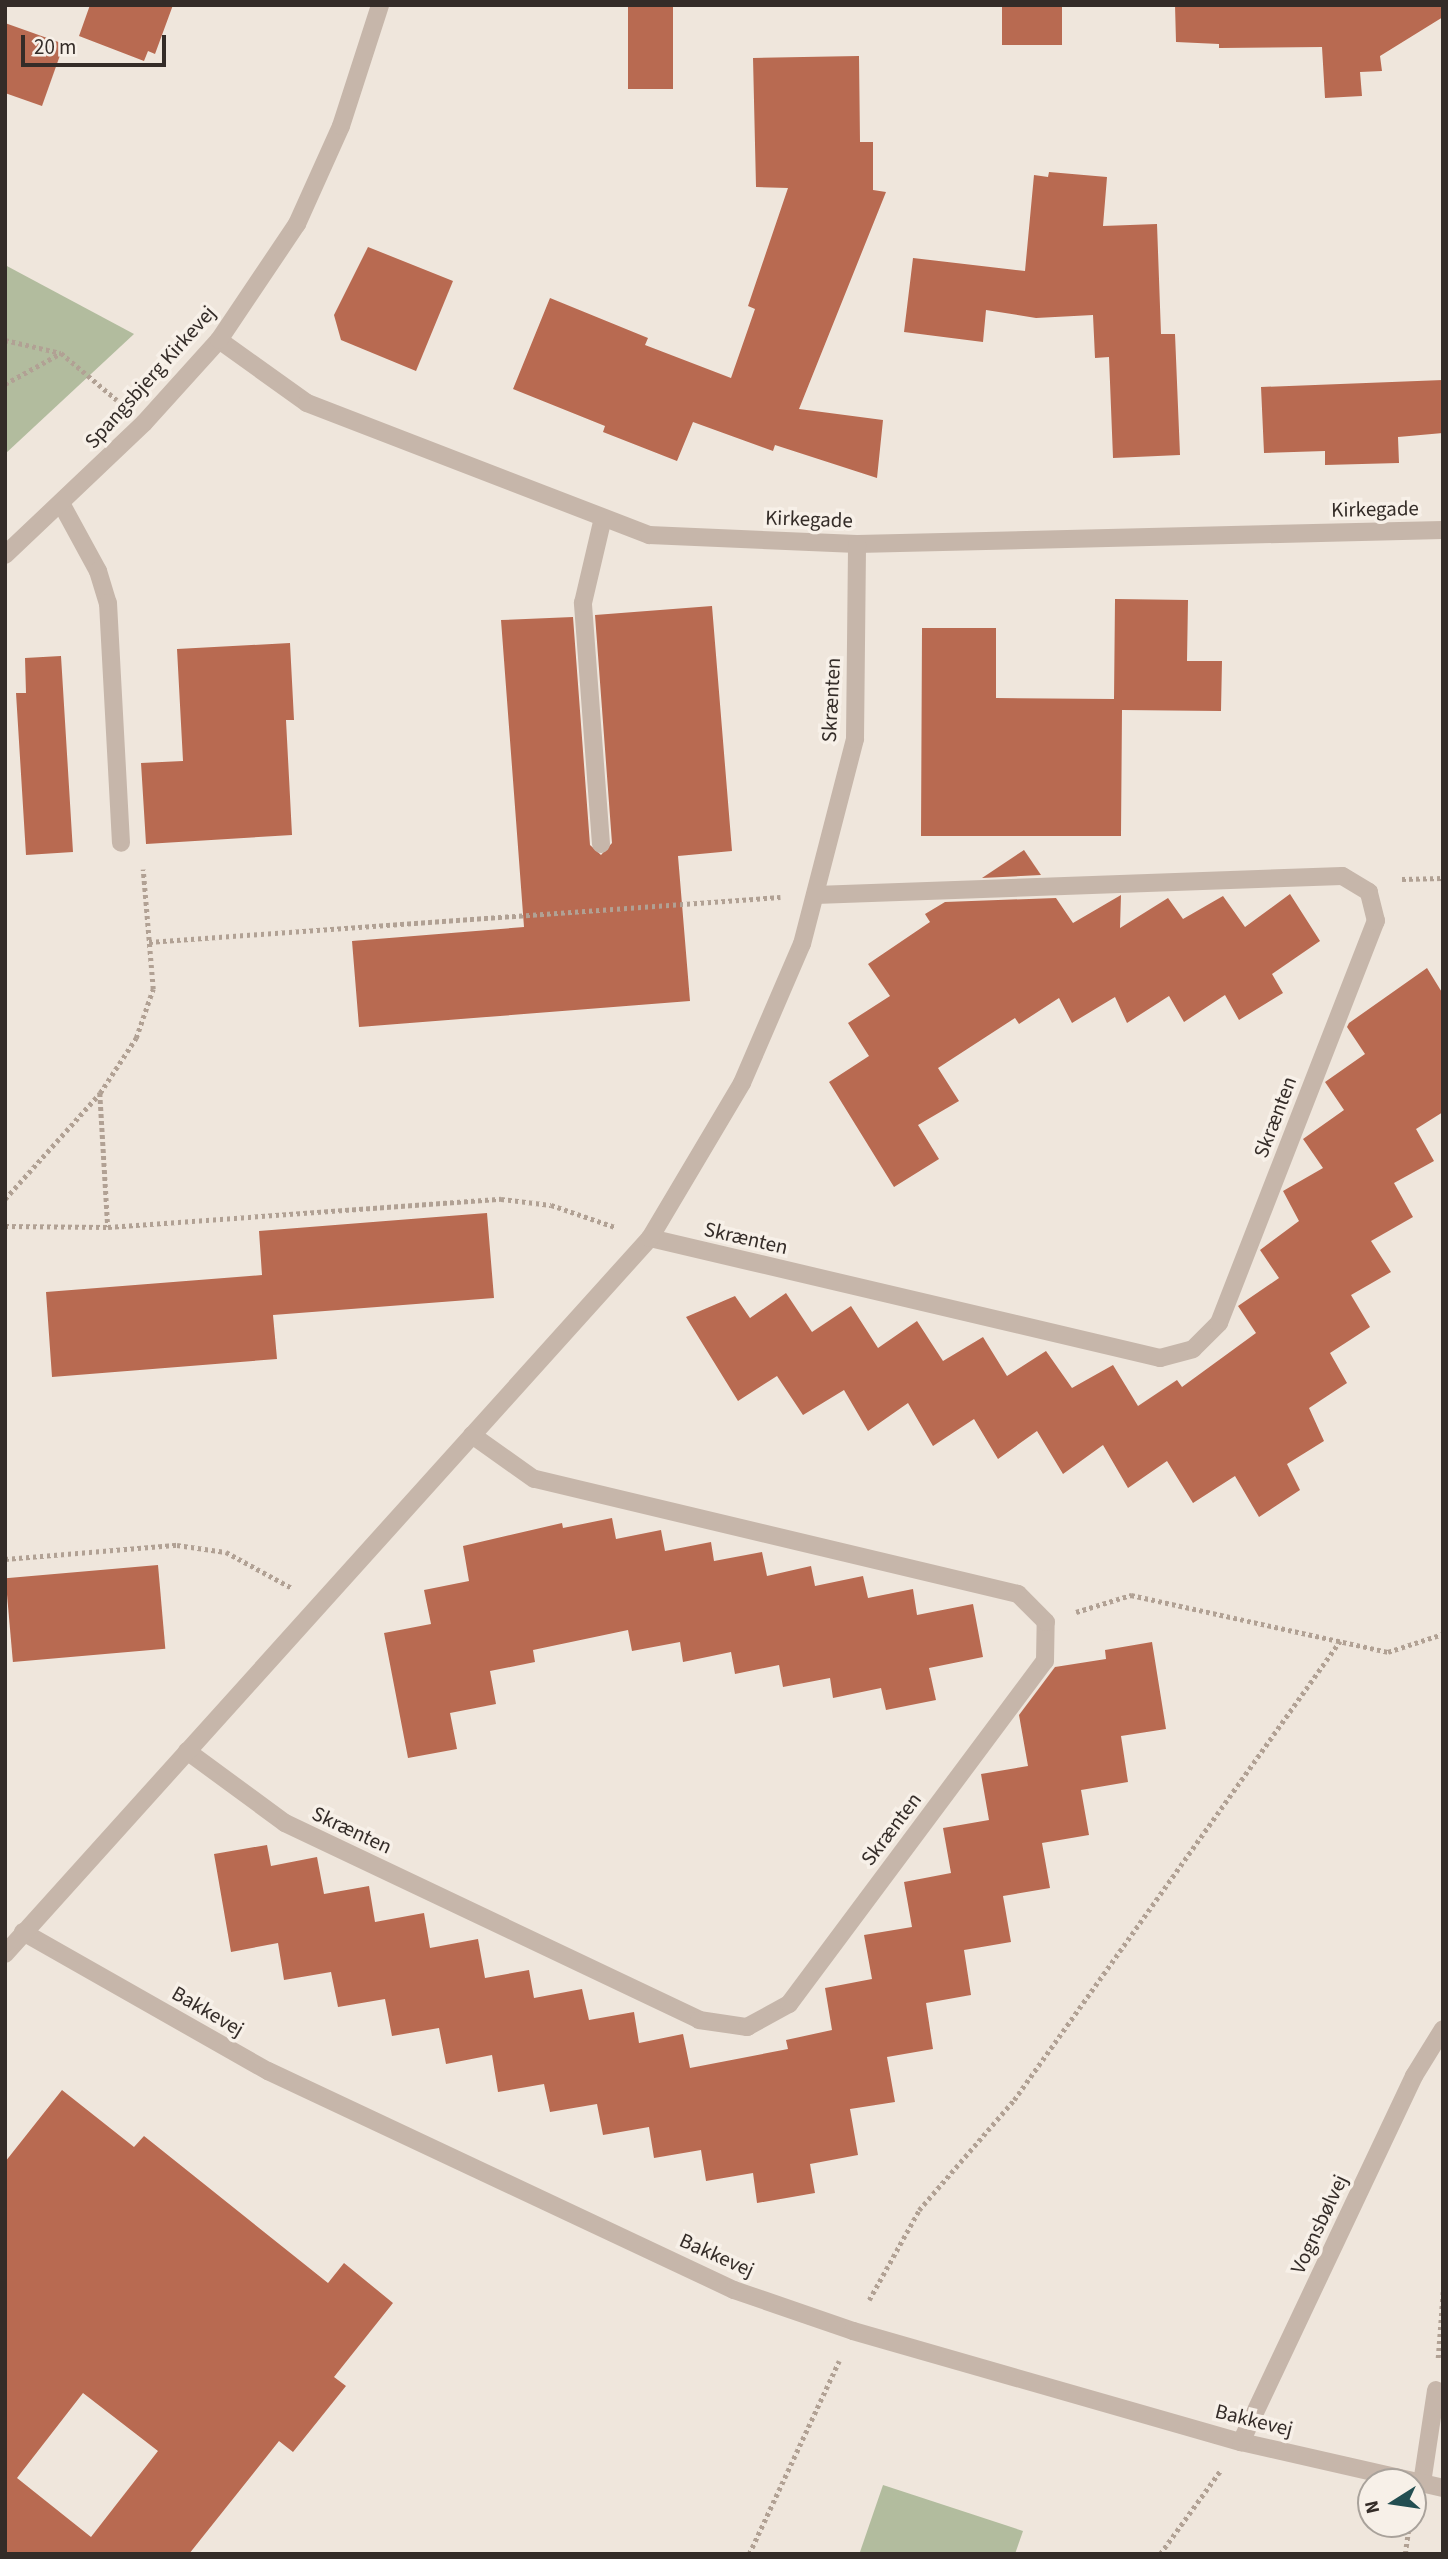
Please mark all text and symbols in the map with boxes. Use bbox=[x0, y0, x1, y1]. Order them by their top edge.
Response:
scale bar bbox=[24, 21, 170, 65]
text: 20 m bbox=[34, 32, 76, 62]
street label: Spangsbjerg Kirkevej bbox=[79, 300, 221, 454]
street label: Kirkegade bbox=[1331, 496, 1419, 522]
street label: Kirkegade bbox=[765, 505, 853, 533]
street label: Skrænten bbox=[816, 657, 846, 743]
street label: Skrænten bbox=[1248, 1073, 1302, 1161]
street label: Skrænten bbox=[702, 1216, 790, 1260]
street label: Skrænten bbox=[855, 1788, 927, 1870]
street label: Skrænten bbox=[308, 1801, 396, 1859]
street label: Bakkevej bbox=[167, 1980, 249, 2042]
street label: Vognsbølvej bbox=[1285, 2170, 1353, 2278]
street label: Bakkevej bbox=[676, 2227, 758, 2283]
street label: Bakkevej bbox=[1213, 2398, 1295, 2442]
north arrow bbox=[1357, 2468, 1427, 2538]
text: N bbox=[1358, 2498, 1387, 2516]

